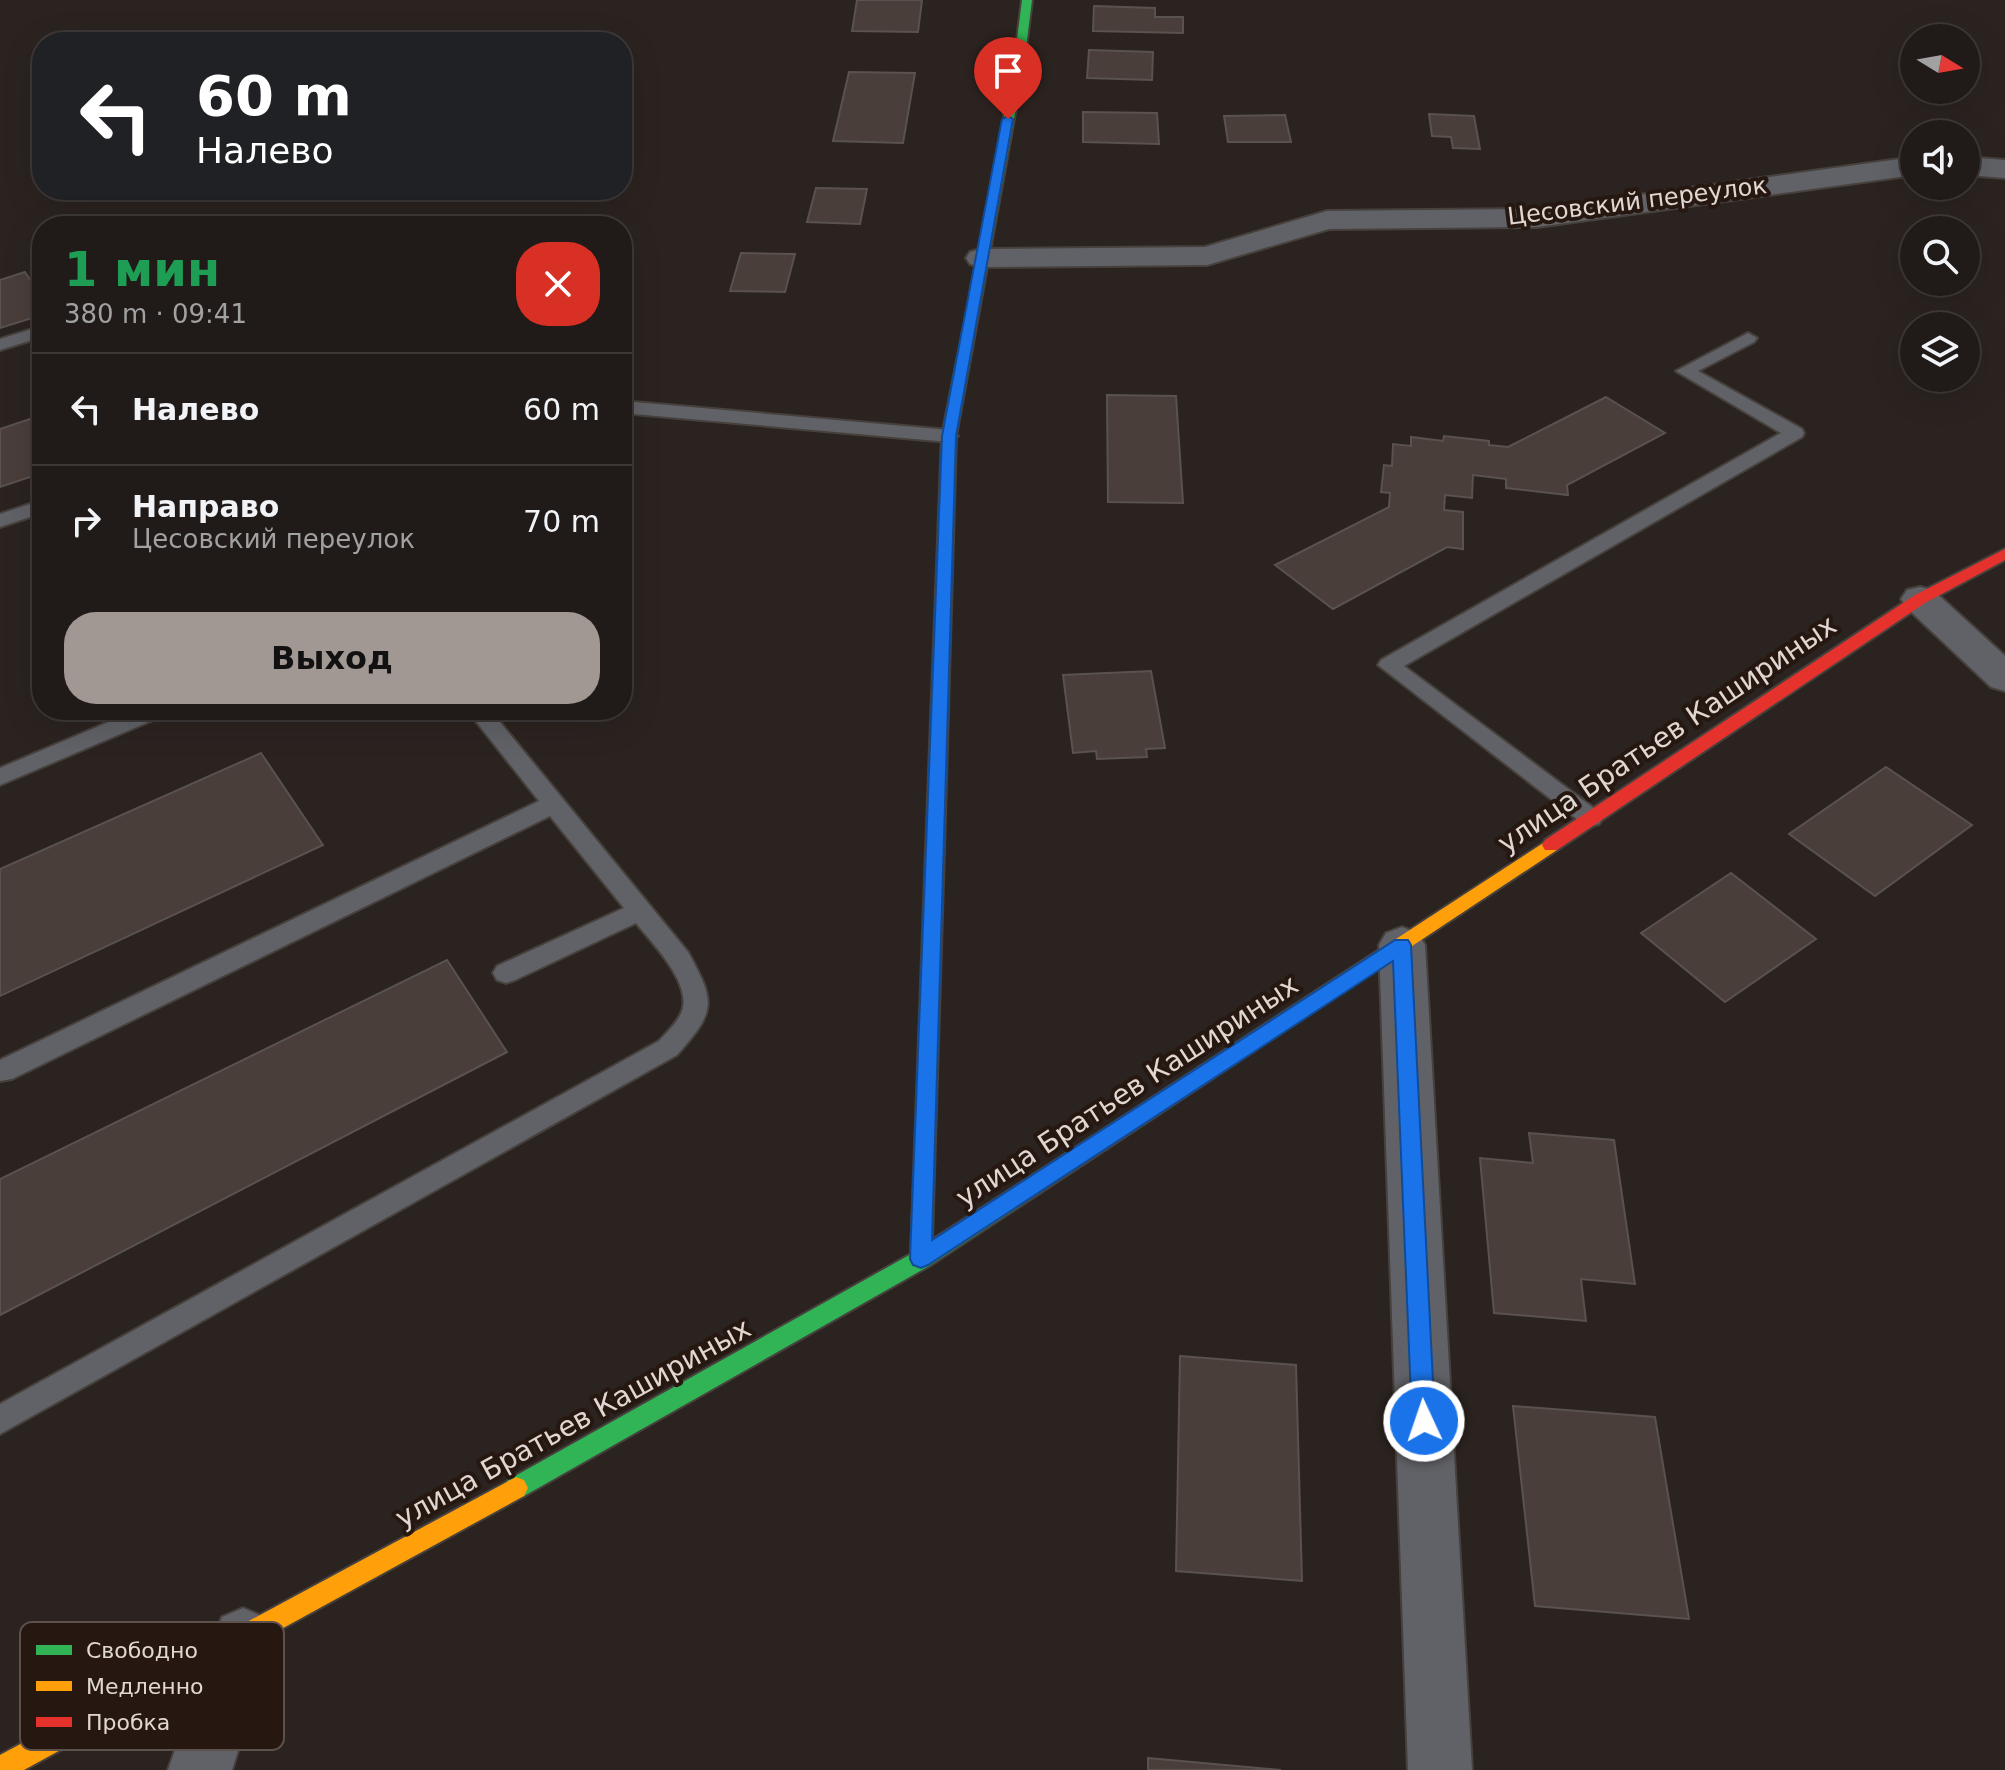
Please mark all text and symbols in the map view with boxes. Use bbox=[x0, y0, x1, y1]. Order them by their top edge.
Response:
north arrow bbox=[1900, 24, 1980, 104]
map controls bbox=[1900, 24, 1980, 392]
pin bbox=[974, 37, 1042, 119]
icon: arrive bbox=[986, 49, 1030, 93]
text: 60 m bbox=[196, 63, 352, 128]
icon: left bbox=[64, 64, 168, 168]
button: sound bbox=[1900, 120, 1980, 200]
text: Налево bbox=[196, 130, 334, 171]
street label: Цесовский переулок bbox=[1506, 171, 1768, 231]
button: search bbox=[1900, 216, 1980, 296]
text: 1 мин bbox=[64, 241, 220, 297]
button: close bbox=[516, 242, 600, 326]
text: 380 m · 09:41 bbox=[64, 299, 247, 329]
button: layers bbox=[1900, 312, 1980, 392]
icon: left bbox=[64, 387, 108, 431]
text: Налево bbox=[132, 392, 259, 427]
text: 60 m bbox=[523, 392, 600, 427]
text: Направо bbox=[132, 489, 279, 524]
icon: right bbox=[64, 499, 108, 543]
text: 70 m bbox=[523, 504, 600, 539]
text: Цесовский переулок bbox=[132, 524, 415, 554]
street label: улица Братьев Кашириных bbox=[1491, 608, 1843, 860]
button: Выход bbox=[64, 612, 600, 704]
street label: улица Братьев Кашириных bbox=[950, 968, 1304, 1214]
street label: улица Братьев Кашириных bbox=[390, 1311, 756, 1535]
position arrow bbox=[1382, 1379, 1466, 1463]
legend bbox=[20, 1622, 284, 1750]
text: Свободно bbox=[86, 1638, 198, 1663]
text: Медленно bbox=[86, 1674, 204, 1699]
text: Пробка bbox=[86, 1710, 170, 1735]

